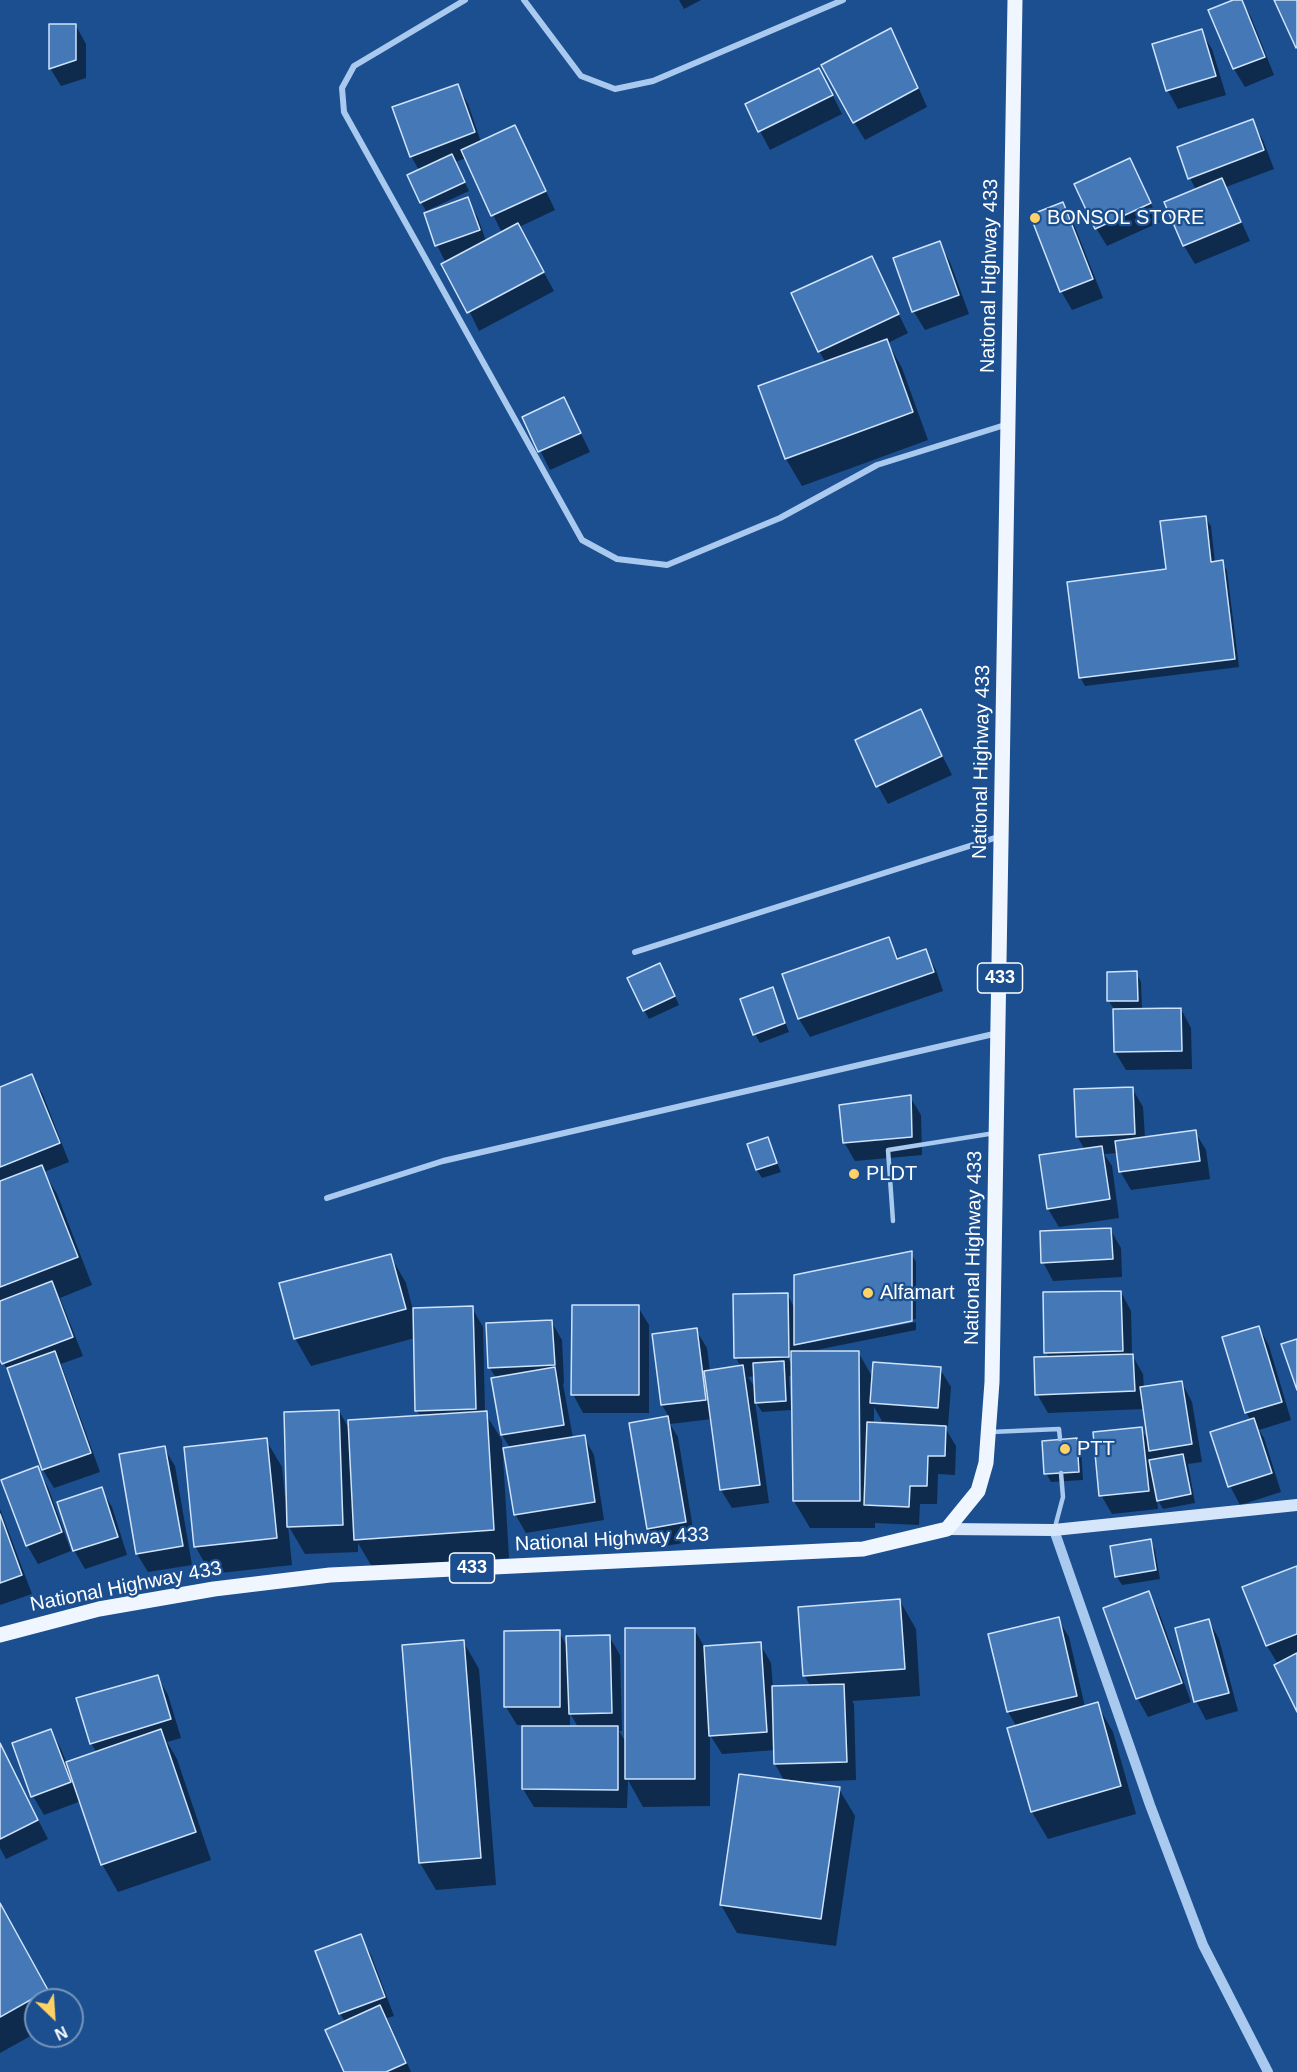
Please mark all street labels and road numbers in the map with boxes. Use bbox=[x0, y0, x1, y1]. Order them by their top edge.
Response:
street label: National Highway 433 bbox=[976, 179, 1004, 373]
street label: National Highway 433 bbox=[968, 665, 996, 859]
road number: 433 bbox=[978, 963, 1022, 993]
street label: National Highway 433 bbox=[960, 1151, 988, 1345]
street label: National Highway 433 bbox=[514, 1523, 710, 1557]
road number: 433 bbox=[450, 1553, 494, 1583]
street label: National Highway 433 bbox=[28, 1557, 224, 1617]

